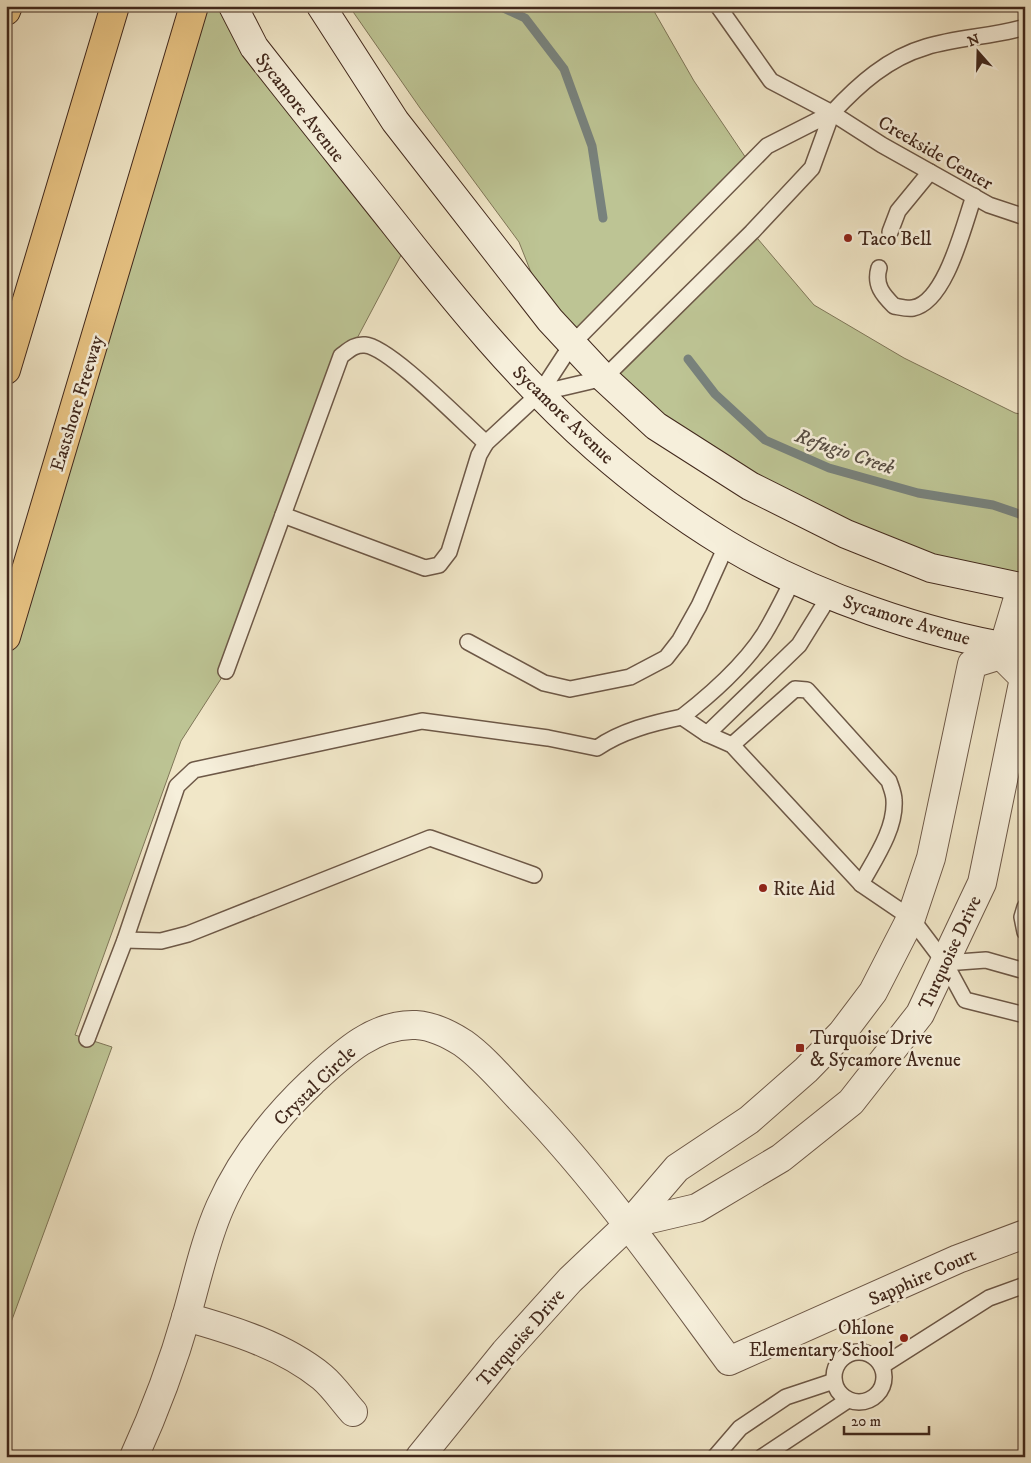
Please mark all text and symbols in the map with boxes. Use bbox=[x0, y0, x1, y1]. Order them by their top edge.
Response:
north arrow bbox=[954, 28, 1004, 78]
text: N bbox=[965, 30, 983, 51]
street label: Sycamore Avenue bbox=[250, 49, 350, 167]
street label: Creekside Center bbox=[874, 111, 997, 195]
place label: Taco Bell bbox=[858, 228, 932, 251]
marker: Taco Bell bbox=[842, 232, 854, 244]
street label: Eastshore Freeway bbox=[46, 332, 109, 474]
street label: Sycamore Avenue bbox=[507, 361, 619, 469]
water label: Refugio Creek bbox=[791, 423, 898, 481]
street label: Sycamore Avenue bbox=[840, 590, 973, 651]
place label: Rite Aid bbox=[773, 878, 835, 901]
marker: Rite Aid bbox=[757, 882, 769, 894]
street label: Turquoise Drive bbox=[914, 892, 988, 1013]
place label: Turquoise Drive & Sycamore Avenue bbox=[810, 1027, 961, 1072]
street label: Crystal Circle bbox=[269, 1041, 361, 1131]
marker: Turquoise Drive & Sycamore Avenue bbox=[794, 1042, 806, 1054]
street label: Sapphire Court bbox=[865, 1243, 980, 1311]
street label: Turquoise Drive bbox=[472, 1284, 571, 1392]
place label: Ohlone Elementary School bbox=[749, 1317, 894, 1362]
marker: Ohlone Elementary School bbox=[898, 1332, 910, 1344]
scale bar bbox=[844, 1403, 928, 1435]
text: 20 m bbox=[851, 1412, 881, 1431]

